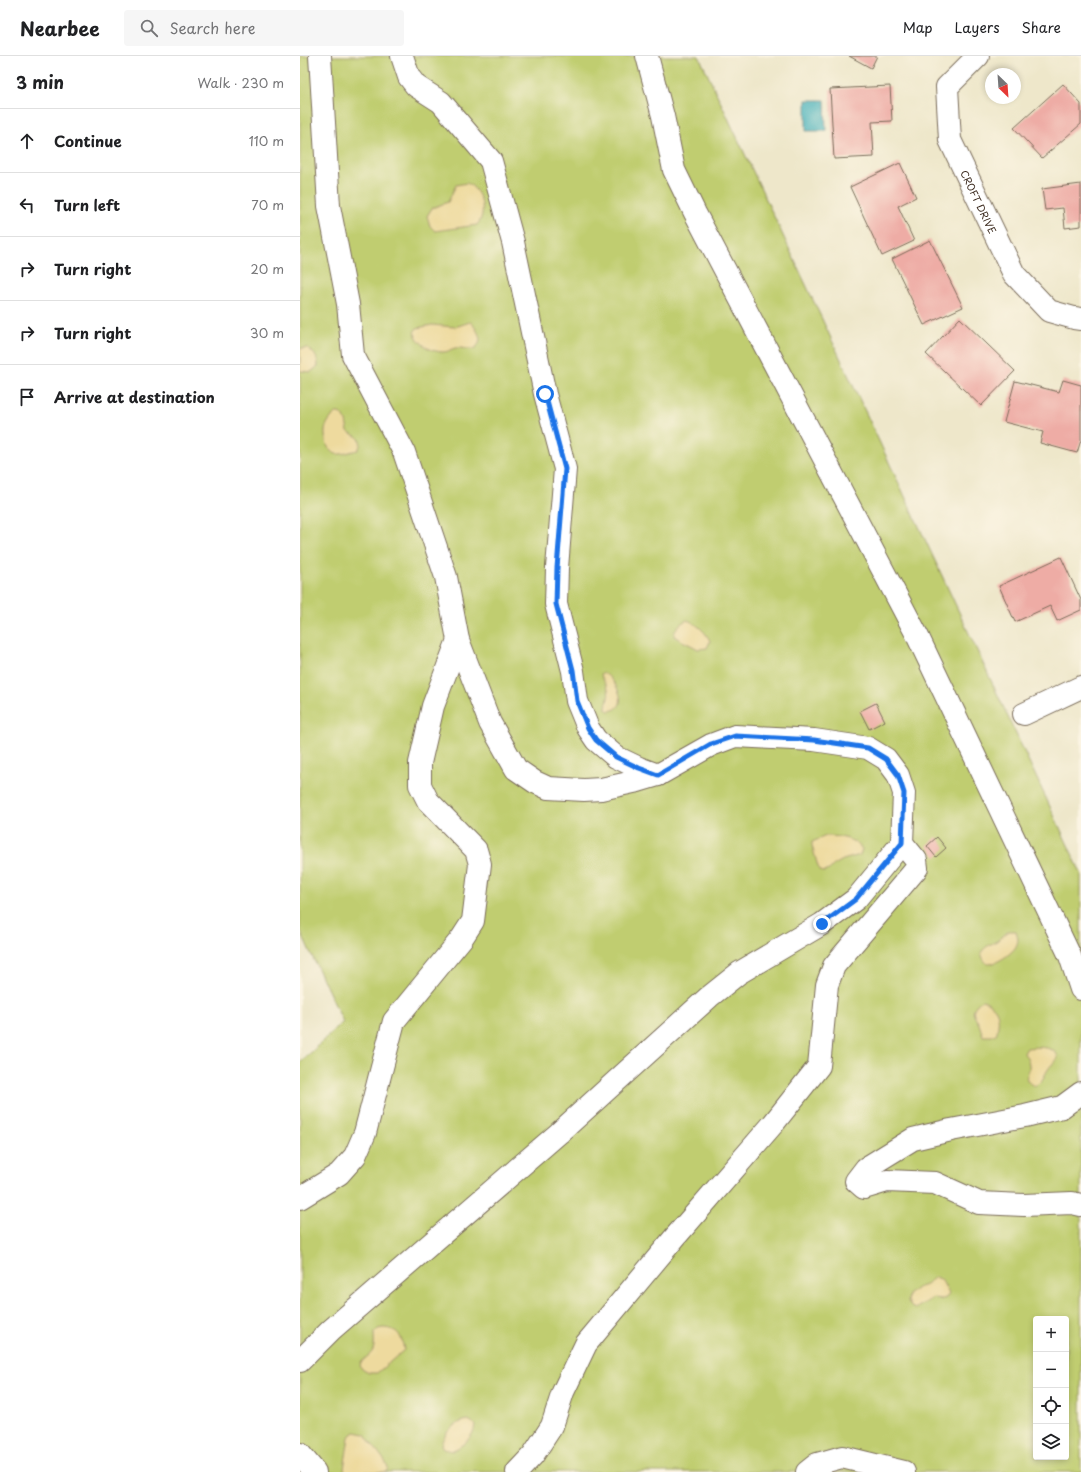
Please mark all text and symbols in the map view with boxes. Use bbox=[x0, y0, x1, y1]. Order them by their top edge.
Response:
search box bbox=[124, 10, 404, 46]
text: Nearbee bbox=[20, 14, 100, 42]
text: Search here bbox=[170, 16, 255, 39]
icon: search bbox=[138, 17, 160, 39]
text: Map bbox=[903, 17, 933, 38]
text: Layers bbox=[955, 17, 1000, 38]
text: Share bbox=[1022, 17, 1061, 38]
north arrow bbox=[985, 68, 1021, 104]
text: 3 min bbox=[16, 69, 64, 95]
text: Walk · 230 m bbox=[197, 73, 284, 92]
text: Continue bbox=[54, 129, 122, 152]
icon: ahead bbox=[16, 130, 38, 152]
text: 110 m bbox=[249, 131, 284, 150]
street label: CROFT DRIVE bbox=[958, 167, 1001, 236]
text: Turn left bbox=[54, 193, 120, 216]
icon: left bbox=[16, 194, 38, 216]
text: 70 m bbox=[251, 195, 284, 214]
text: Turn right bbox=[54, 257, 131, 280]
icon: right bbox=[16, 258, 38, 280]
text: 20 m bbox=[250, 259, 284, 278]
text: Turn right bbox=[54, 321, 131, 344]
icon: right bbox=[16, 322, 38, 344]
text: 30 m bbox=[250, 323, 284, 342]
text: Arrive at destination bbox=[54, 385, 215, 408]
route start bbox=[536, 385, 554, 403]
icon: arrive bbox=[16, 386, 38, 408]
route end bbox=[813, 915, 831, 933]
map controls bbox=[1033, 1316, 1069, 1460]
button: + bbox=[1033, 1316, 1069, 1352]
button: − bbox=[1033, 1352, 1069, 1388]
button: locate bbox=[1033, 1388, 1069, 1424]
button: layers bbox=[1033, 1424, 1069, 1460]

